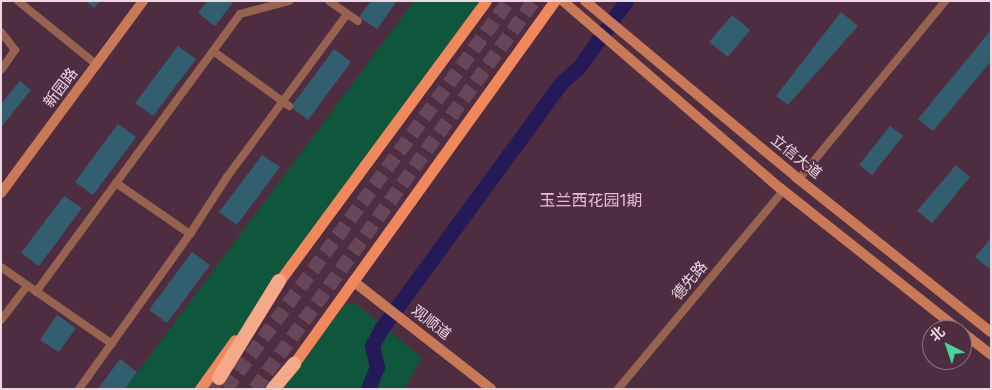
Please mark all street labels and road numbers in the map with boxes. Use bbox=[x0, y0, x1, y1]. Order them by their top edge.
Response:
street label: 新园路 bbox=[40, 65, 82, 111]
street label: 立信大道 bbox=[767, 131, 825, 183]
street label: 德先路 bbox=[669, 258, 711, 304]
street label: 观顺道 bbox=[408, 302, 454, 344]

